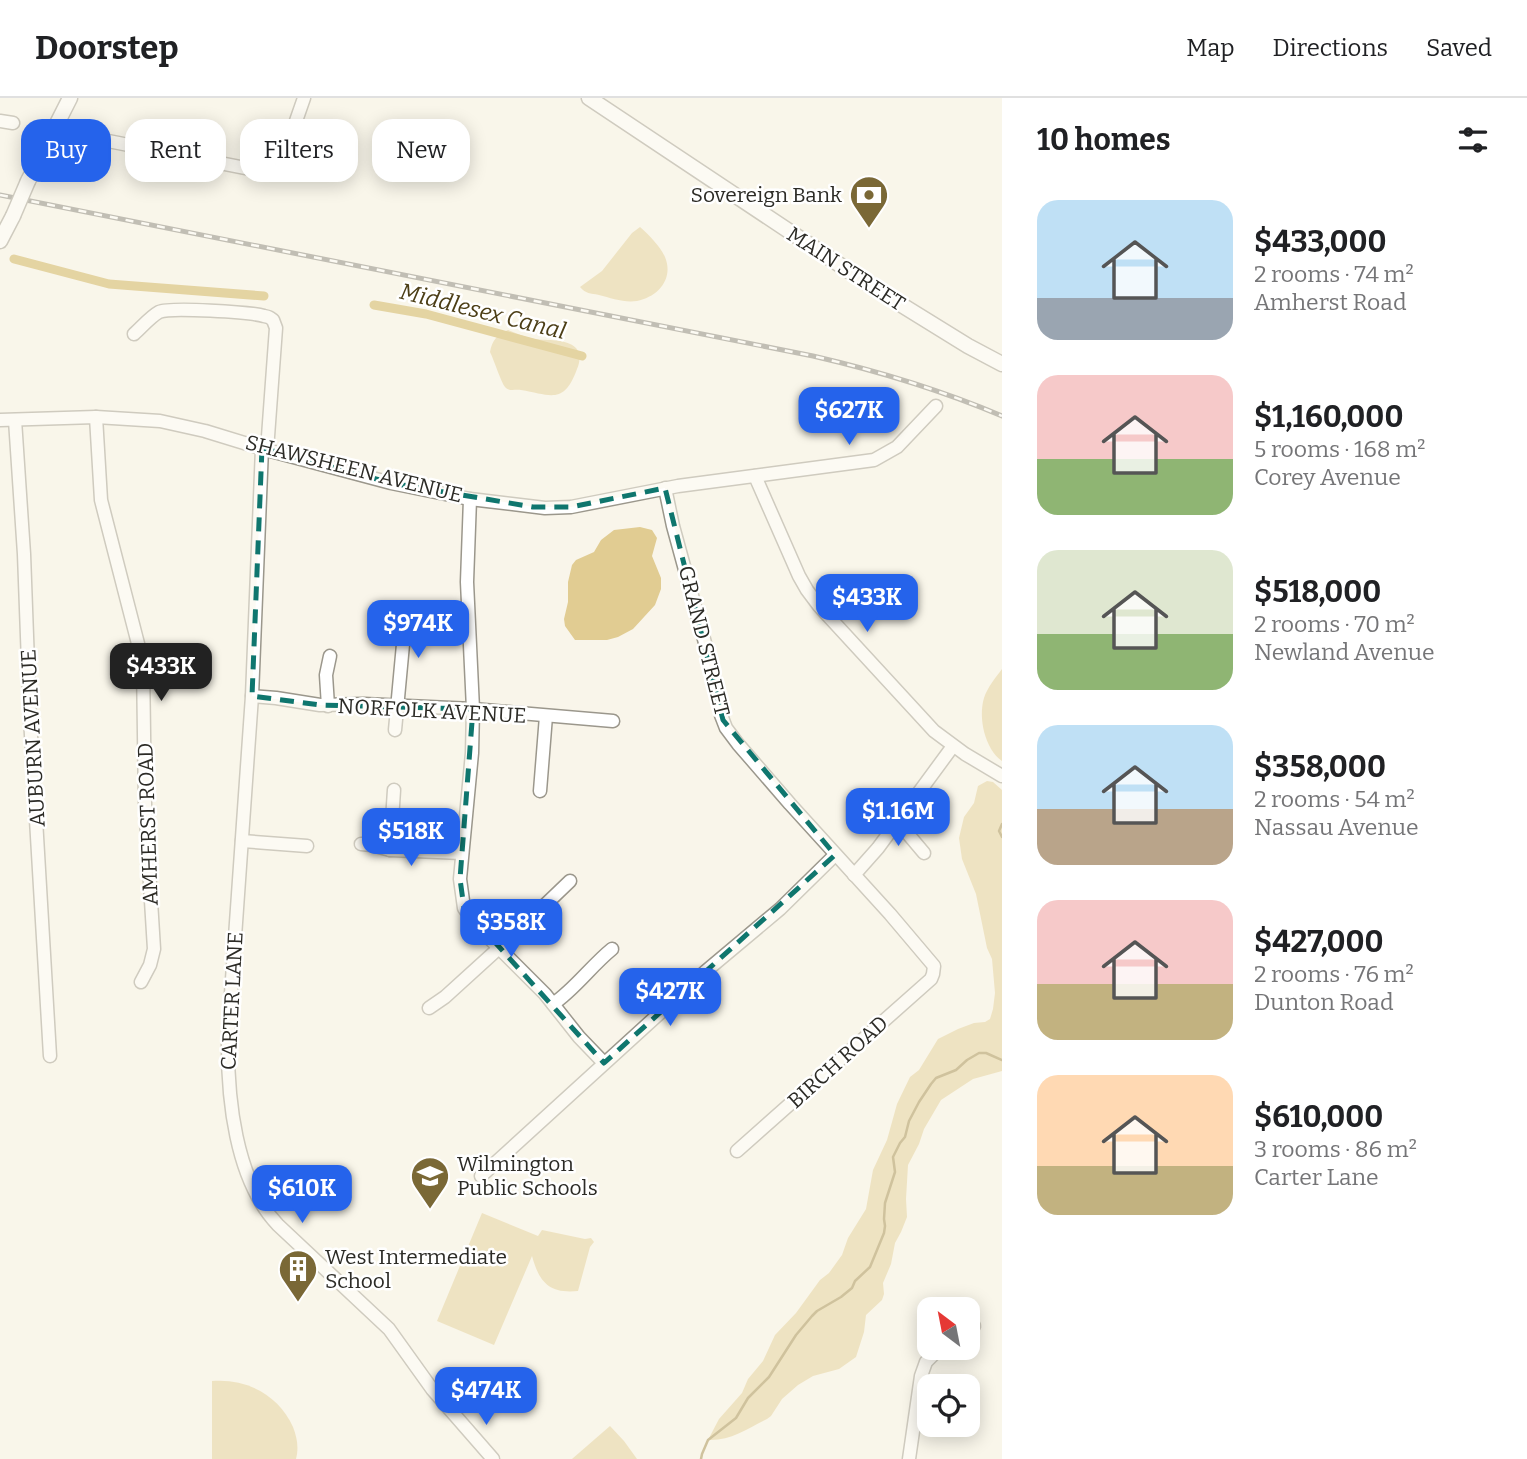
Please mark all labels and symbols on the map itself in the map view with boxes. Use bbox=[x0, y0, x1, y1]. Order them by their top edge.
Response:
bank icon: Sovereign Bank bbox=[848, 174, 890, 229]
place label: Sovereign Bank bbox=[691, 182, 842, 208]
street label: MAIN STREET bbox=[782, 221, 910, 317]
water label: Middlesex Canal bbox=[397, 277, 569, 345]
pin: $627K bbox=[800, 388, 898, 447]
street label: SHAWSHEEN AVENUE bbox=[243, 429, 465, 509]
street label: GRAND STREET bbox=[673, 563, 735, 719]
pin: $433K bbox=[818, 574, 916, 634]
pin: $974K bbox=[369, 601, 467, 660]
pin: $433K bbox=[112, 644, 210, 703]
street label: AUBURN AVENUE bbox=[15, 648, 51, 828]
street label: NORFOLK AVENUE bbox=[337, 693, 527, 729]
street label: AMHERST ROAD bbox=[132, 742, 164, 906]
pin: $1.16M bbox=[841, 788, 955, 848]
pin: $518K bbox=[362, 808, 460, 868]
pin: $358K bbox=[462, 900, 560, 959]
street label: CARTER LANE bbox=[215, 931, 249, 1071]
pin: $427K bbox=[621, 968, 719, 1028]
street label: BIRCH ROAD bbox=[782, 1010, 894, 1114]
place label: Wilmington Public Schools bbox=[457, 1151, 598, 1201]
school or university icon: Wilmington Public Schools bbox=[409, 1155, 451, 1210]
pin: $610K bbox=[253, 1166, 351, 1225]
place label: West Intermediate School bbox=[325, 1244, 507, 1294]
building icon: West Intermediate School bbox=[277, 1248, 319, 1303]
north arrow bbox=[917, 1297, 980, 1360]
pin: $474K bbox=[437, 1368, 535, 1427]

